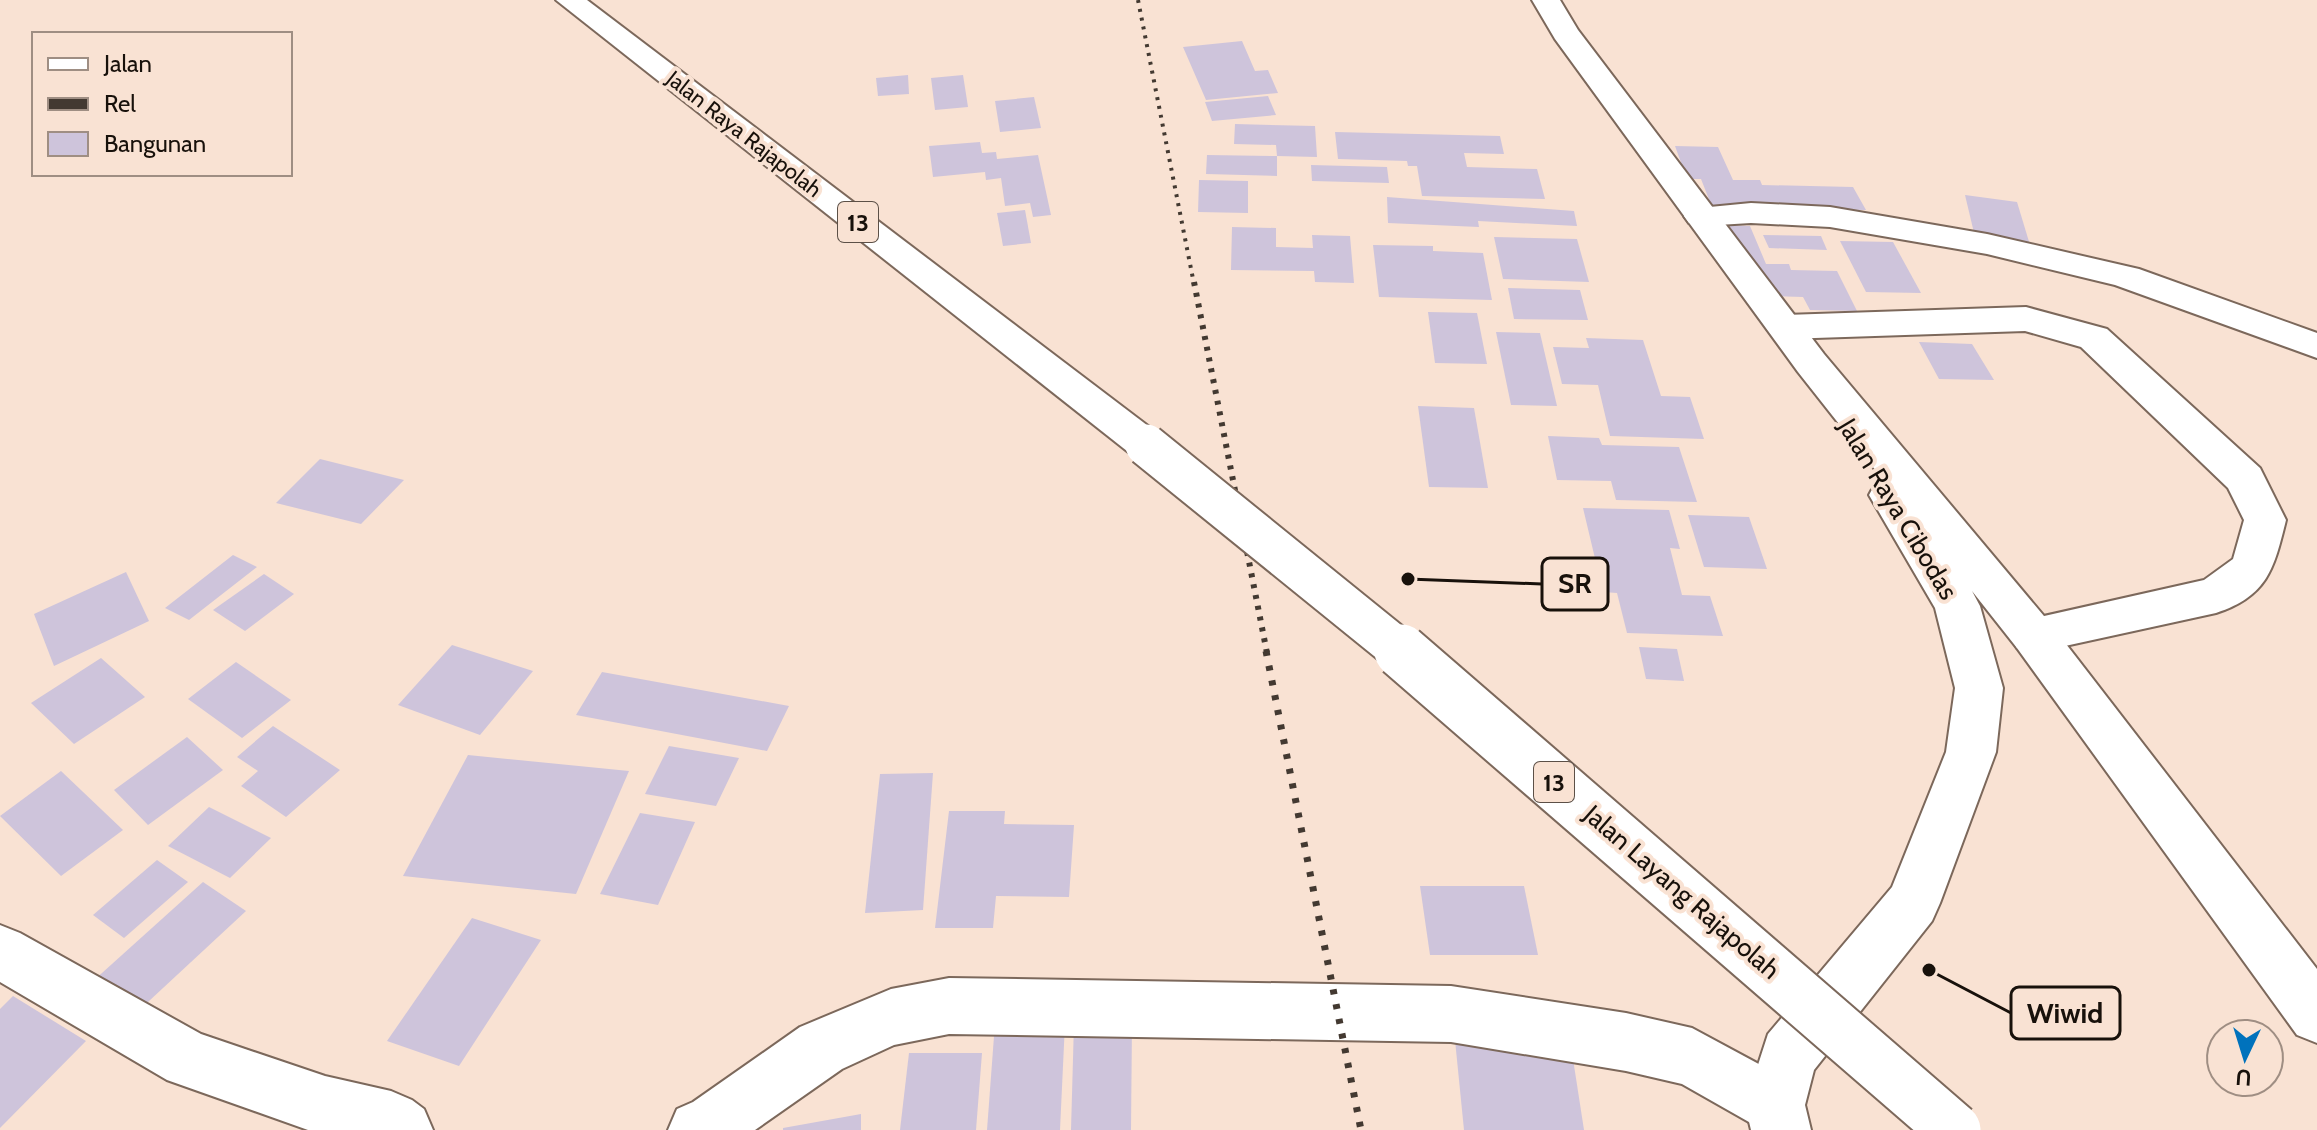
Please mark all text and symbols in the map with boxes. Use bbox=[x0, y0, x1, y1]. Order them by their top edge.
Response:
legend bbox=[32, 32, 292, 176]
text: Jalan bbox=[103, 49, 152, 78]
street label: Jalan Raya Rajapolah bbox=[660, 64, 827, 203]
text: Rel bbox=[104, 89, 136, 118]
text: Bangunan bbox=[104, 129, 206, 158]
road number: 13 bbox=[838, 202, 878, 242]
street label: Jalan Raya Cibodas bbox=[1831, 412, 1965, 605]
callout: SR bbox=[1542, 558, 1608, 610]
text: SR bbox=[1558, 566, 1592, 600]
road number: 13 bbox=[1534, 762, 1574, 802]
street label: Jalan Layang Rajapolah bbox=[1577, 798, 1787, 986]
callout: Wiwid bbox=[2011, 987, 2120, 1039]
text: Wiwid bbox=[2027, 996, 2103, 1030]
north arrow bbox=[2205, 1018, 2285, 1098]
text: U bbox=[2235, 1063, 2252, 1091]

